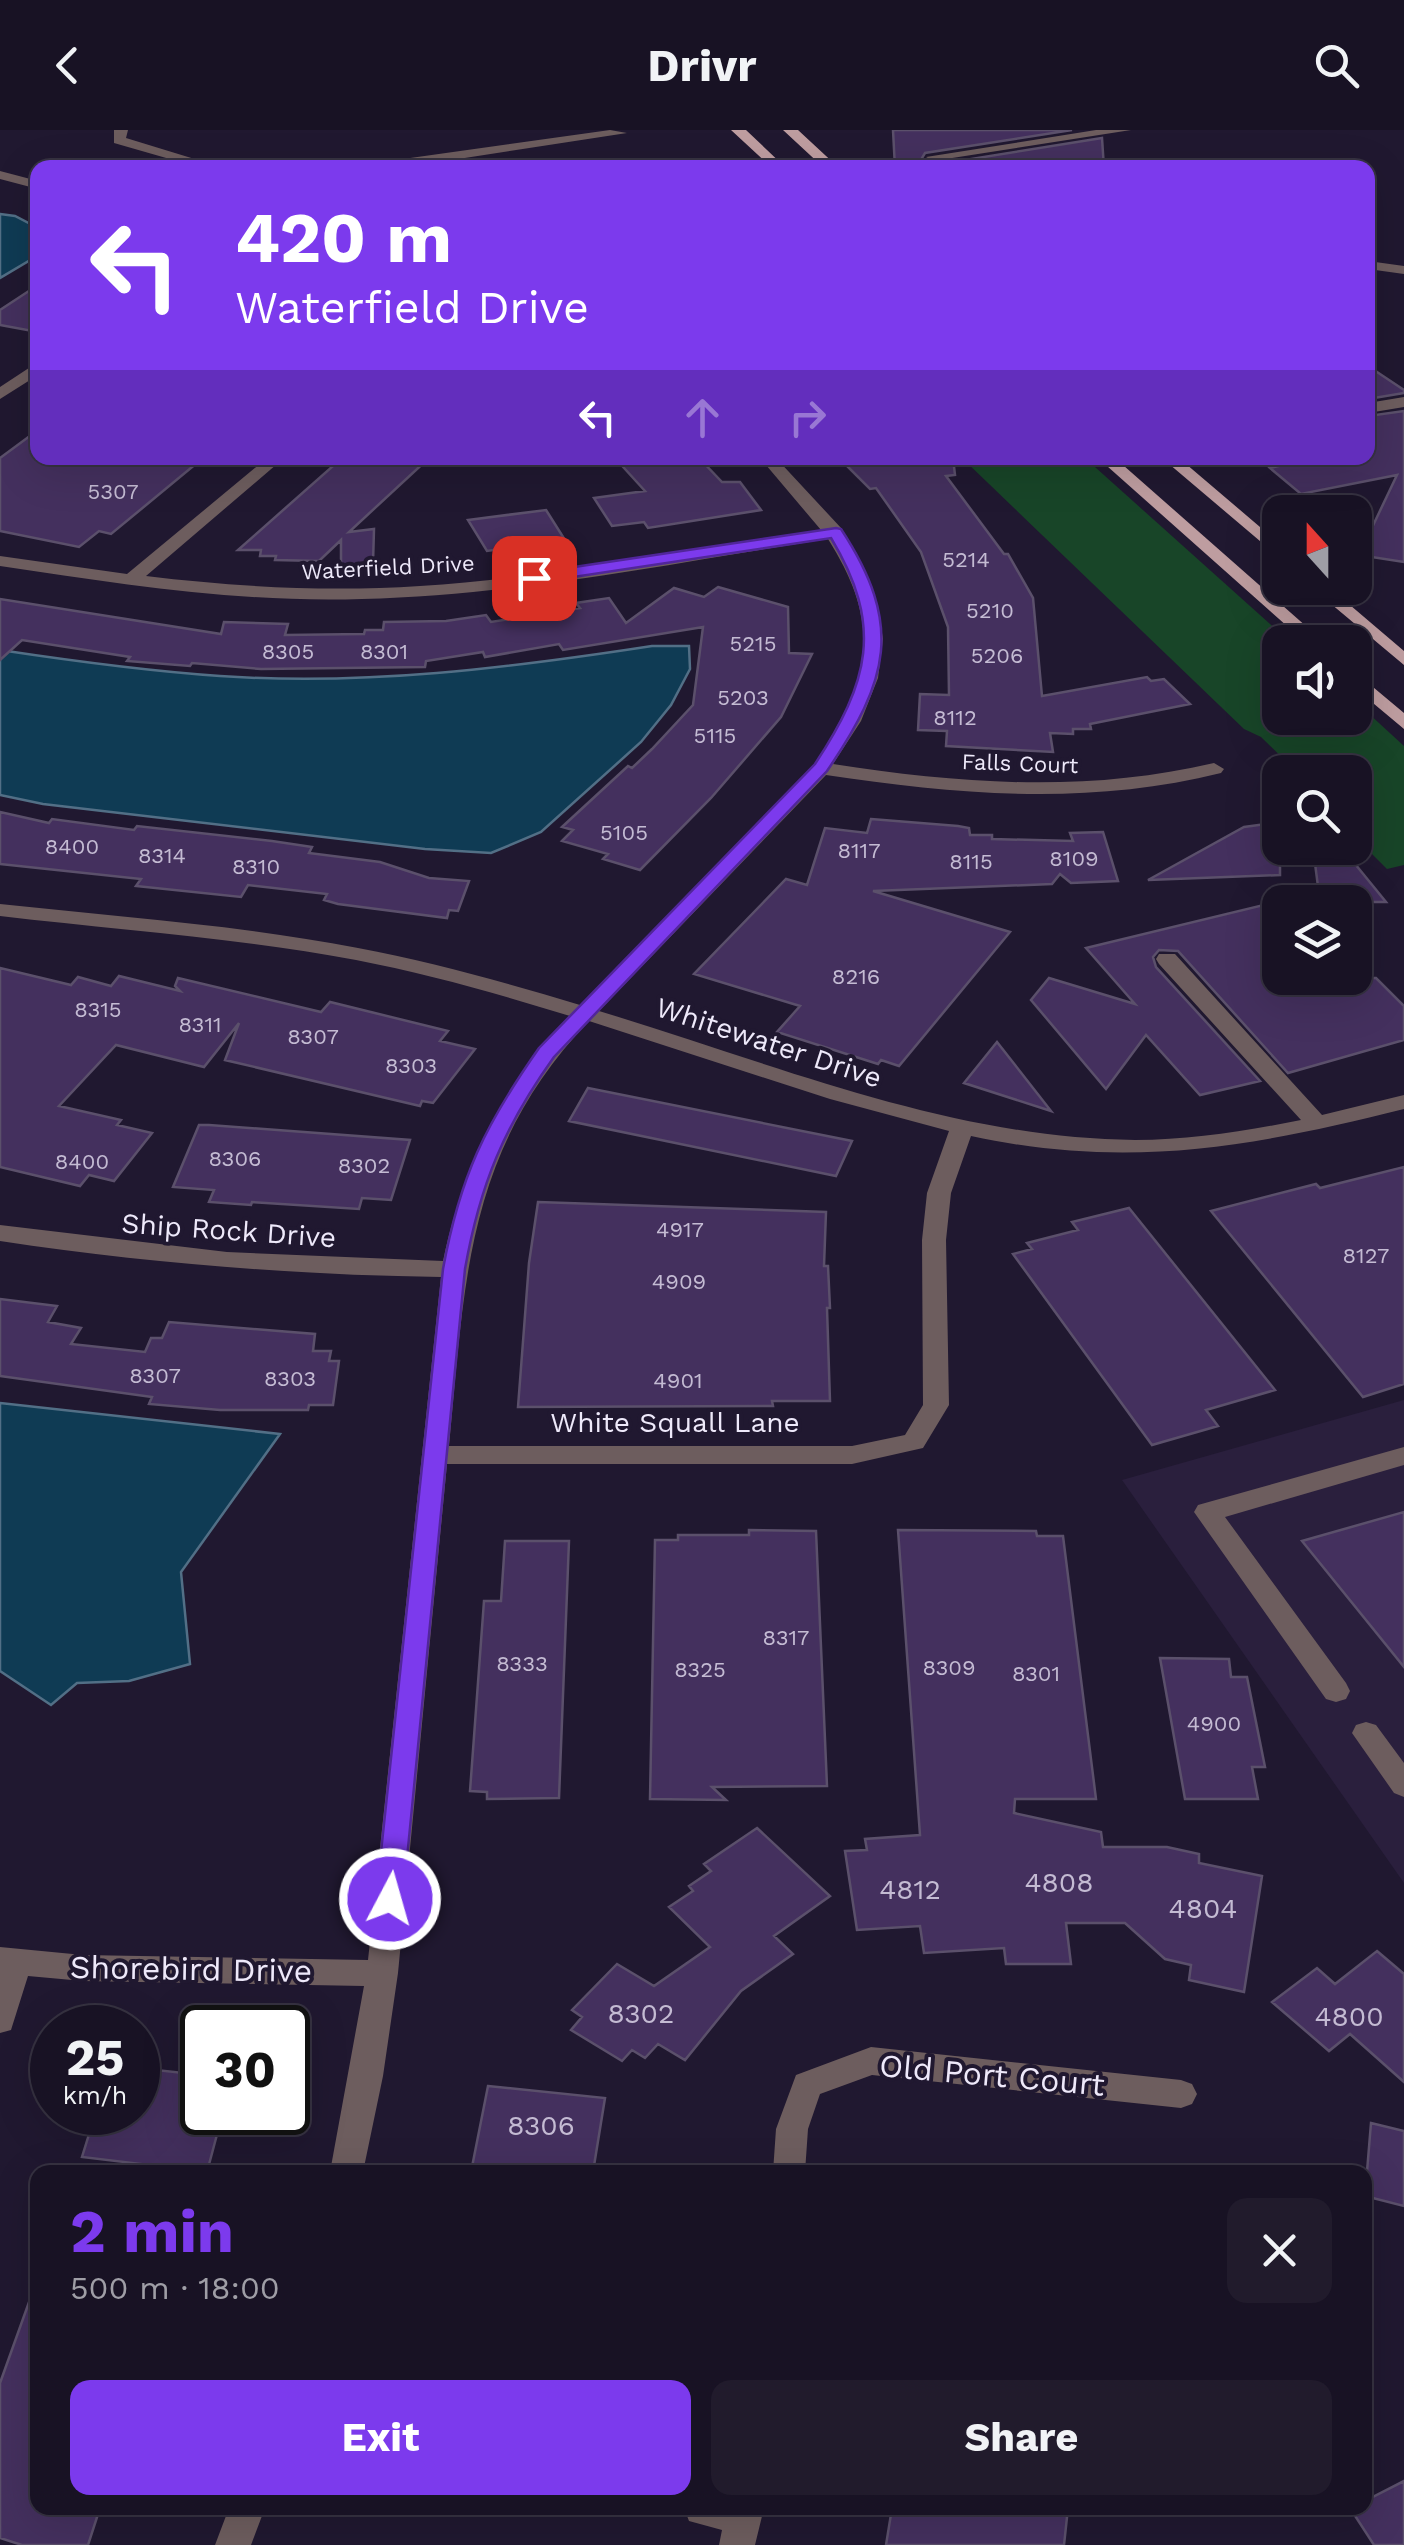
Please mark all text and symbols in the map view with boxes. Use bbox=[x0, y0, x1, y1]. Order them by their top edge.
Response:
icon: back bbox=[40, 38, 95, 93]
icon: search bbox=[1309, 38, 1364, 93]
text: Drivr bbox=[647, 39, 757, 92]
text: 420 m bbox=[235, 197, 452, 279]
icon: left bbox=[70, 200, 200, 330]
text: Waterfield Drive bbox=[235, 281, 589, 334]
icon: left bbox=[570, 390, 625, 445]
icon: ahead bbox=[675, 390, 730, 445]
icon: right bbox=[780, 390, 835, 445]
house number: 5307 bbox=[87, 479, 139, 504]
north arrow bbox=[1262, 495, 1372, 605]
map controls bbox=[1262, 495, 1372, 995]
pin bbox=[492, 536, 577, 621]
house number: 5214 bbox=[942, 547, 990, 572]
street label: Waterfield Drive bbox=[301, 550, 475, 585]
icon: arrive bbox=[507, 551, 562, 606]
house number: 5210 bbox=[966, 598, 1014, 623]
button: sound bbox=[1262, 625, 1372, 735]
house number: 5215 bbox=[729, 631, 777, 656]
house number: 8305 bbox=[262, 639, 314, 664]
house number: 8301 bbox=[360, 639, 408, 664]
house number: 5206 bbox=[971, 643, 1023, 668]
house number: 5203 bbox=[717, 685, 769, 710]
house number: 8112 bbox=[933, 705, 977, 730]
house number: 5115 bbox=[694, 723, 736, 748]
street label: Falls Court bbox=[961, 749, 1079, 778]
button: search bbox=[1262, 755, 1372, 865]
house number: 5105 bbox=[600, 820, 648, 845]
house number: 8400 bbox=[45, 834, 99, 859]
house number: 8117 bbox=[837, 838, 881, 863]
house number: 8314 bbox=[138, 843, 186, 868]
house number: 8109 bbox=[1049, 846, 1099, 871]
house number: 8115 bbox=[949, 849, 993, 874]
house number: 8310 bbox=[232, 854, 280, 879]
button: layers bbox=[1262, 885, 1372, 995]
house number: 8216 bbox=[832, 964, 880, 989]
street label: Whitewater Drive bbox=[652, 990, 886, 1095]
house number: 8315 bbox=[74, 997, 122, 1022]
house number: 8311 bbox=[178, 1012, 222, 1037]
house number: 8307 bbox=[287, 1024, 339, 1049]
house number: 8303 bbox=[385, 1053, 437, 1078]
house number: 8306 bbox=[209, 1146, 262, 1171]
house number: 8400 bbox=[55, 1149, 109, 1174]
house number: 8302 bbox=[338, 1153, 390, 1178]
street label: Ship Rock Drive bbox=[121, 1207, 337, 1254]
house number: 4917 bbox=[656, 1217, 704, 1242]
house number: 8127 bbox=[1343, 1243, 1389, 1268]
house number: 4909 bbox=[652, 1269, 706, 1294]
house number: 8307 bbox=[129, 1363, 181, 1388]
house number: 8303 bbox=[264, 1366, 316, 1391]
house number: 4901 bbox=[653, 1368, 703, 1393]
street label: White Squall Lane bbox=[550, 1406, 800, 1439]
house number: 8317 bbox=[763, 1625, 809, 1650]
house number: 8333 bbox=[496, 1651, 548, 1676]
house number: 8309 bbox=[922, 1655, 976, 1680]
house number: 8325 bbox=[674, 1657, 726, 1682]
house number: 8301 bbox=[1012, 1661, 1060, 1686]
house number: 4900 bbox=[1187, 1711, 1241, 1736]
position arrow bbox=[338, 1847, 442, 1951]
house number: 4808 bbox=[1024, 1866, 1094, 1899]
house number: 4812 bbox=[879, 1873, 941, 1906]
house number: 4804 bbox=[1169, 1892, 1237, 1925]
street label: Shorebird Drive bbox=[70, 1948, 312, 1990]
house number: 8302 bbox=[608, 1997, 674, 2030]
house number: 4800 bbox=[1314, 2000, 1384, 2033]
speed limit sign: 30 bbox=[180, 2005, 310, 2135]
text: 25 bbox=[66, 2028, 124, 2087]
street label: Old Port Court bbox=[878, 2046, 1106, 2104]
text: km/h bbox=[63, 2081, 127, 2110]
house number: 8306 bbox=[507, 2109, 575, 2142]
text: 2 min bbox=[70, 2196, 234, 2267]
button: close bbox=[1227, 2198, 1332, 2303]
text: 500 m · 18:00 bbox=[70, 2269, 280, 2307]
button: Exit bbox=[70, 2380, 691, 2495]
button: Share bbox=[711, 2380, 1332, 2495]

